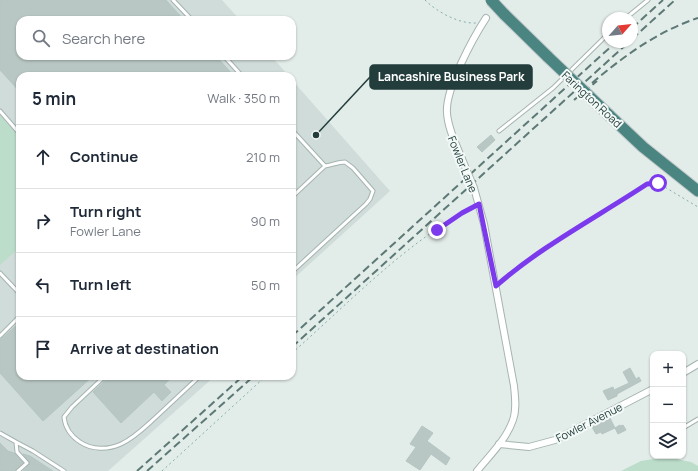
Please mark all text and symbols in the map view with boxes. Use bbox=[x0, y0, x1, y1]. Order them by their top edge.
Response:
north arrow bbox=[602, 12, 638, 48]
search box bbox=[16, 16, 296, 60]
icon: search bbox=[30, 27, 52, 49]
text: Search here bbox=[62, 28, 145, 49]
callout: Lancashire Business Park bbox=[370, 65, 532, 89]
street label: Farington Road bbox=[559, 67, 625, 131]
text: Lancashire Business Park bbox=[378, 68, 525, 85]
text: 5 min bbox=[32, 87, 76, 110]
text: Walk · 350 m bbox=[207, 89, 280, 107]
street label: Fowler Lane bbox=[445, 133, 481, 195]
icon: ahead bbox=[32, 146, 54, 168]
text: Continue bbox=[70, 146, 138, 167]
text: 210 m bbox=[246, 148, 280, 166]
route start bbox=[649, 174, 667, 192]
text: Turn right bbox=[70, 201, 141, 222]
icon: right bbox=[32, 210, 54, 232]
text: 90 m bbox=[250, 212, 280, 230]
route end bbox=[428, 221, 446, 239]
text: Fowler Lane bbox=[70, 222, 141, 240]
icon: left bbox=[32, 274, 54, 296]
text: Turn left bbox=[70, 274, 132, 295]
text: 50 m bbox=[251, 276, 280, 294]
icon: arrive bbox=[32, 338, 54, 360]
text: Arrive at destination bbox=[70, 338, 219, 359]
map controls bbox=[650, 351, 686, 459]
button: + bbox=[650, 351, 686, 387]
button: − bbox=[650, 387, 686, 423]
street label: Fowler Avenue bbox=[553, 399, 625, 445]
button: layers bbox=[650, 423, 686, 459]

